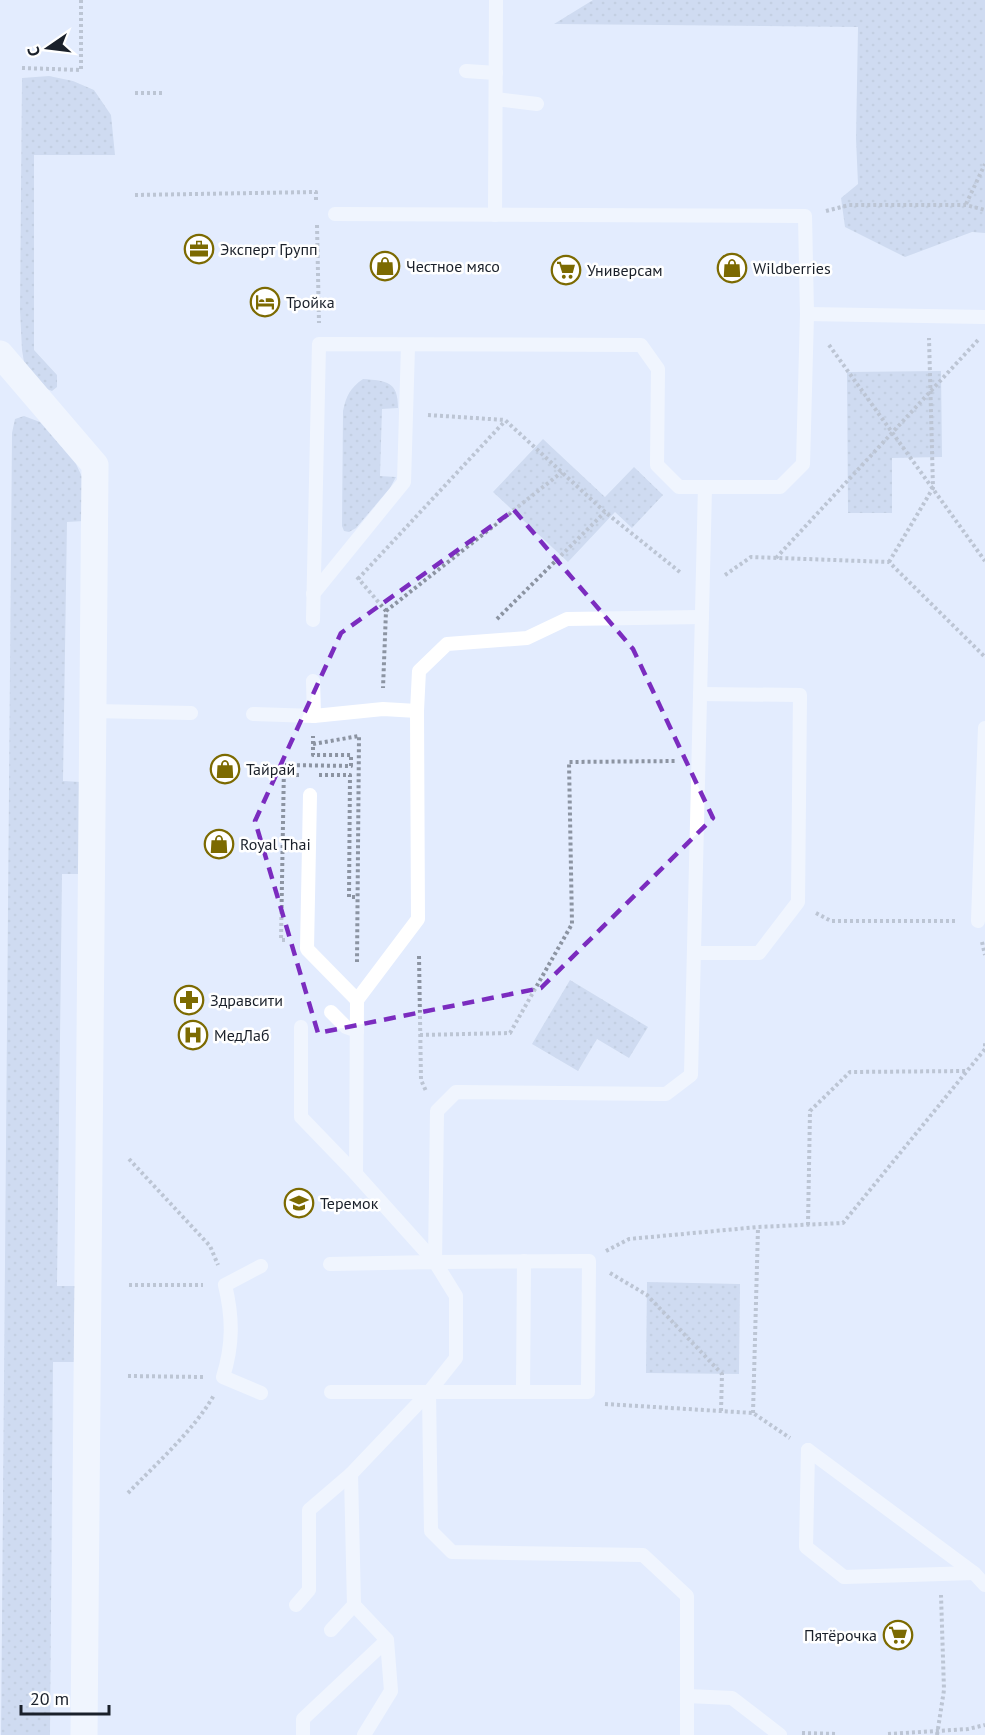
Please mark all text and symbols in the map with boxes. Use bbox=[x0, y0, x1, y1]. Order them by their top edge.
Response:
north arrow bbox=[18, 18, 78, 78]
text: С bbox=[23, 45, 44, 58]
office icon: Эксперт Групп bbox=[183, 233, 215, 265]
place label: Эксперт Групп bbox=[220, 239, 318, 259]
shop icon: Честное мясо bbox=[369, 250, 401, 282]
shop icon: Wildberries bbox=[716, 252, 748, 284]
supermarket icon: Универсам bbox=[550, 254, 582, 286]
place label: Честное мясо bbox=[406, 256, 500, 276]
place label: Wildberries bbox=[753, 258, 831, 278]
place label: Универсам bbox=[587, 260, 663, 280]
hotel icon: Тройка bbox=[249, 286, 281, 318]
place label: Тройка bbox=[286, 292, 335, 312]
shop icon: Тайрай bbox=[209, 753, 241, 785]
place label: Тайрай bbox=[246, 759, 295, 779]
shop icon: Royal Thai bbox=[203, 828, 235, 860]
place label: Royal Thai bbox=[240, 834, 311, 854]
pharmacy icon: Здравсити bbox=[173, 984, 205, 1016]
place label: Здравсити bbox=[210, 990, 283, 1010]
hospital icon: МедЛаб bbox=[177, 1019, 209, 1051]
place label: МедЛаб bbox=[214, 1025, 270, 1045]
school or university icon: Теремок bbox=[283, 1187, 315, 1219]
place label: Теремок bbox=[320, 1193, 379, 1213]
supermarket icon: Пятёрочка bbox=[882, 1619, 914, 1651]
place label: Пятёрочка bbox=[804, 1625, 877, 1645]
scale bar bbox=[21, 1678, 110, 1716]
text: 20 m bbox=[30, 1687, 69, 1710]

